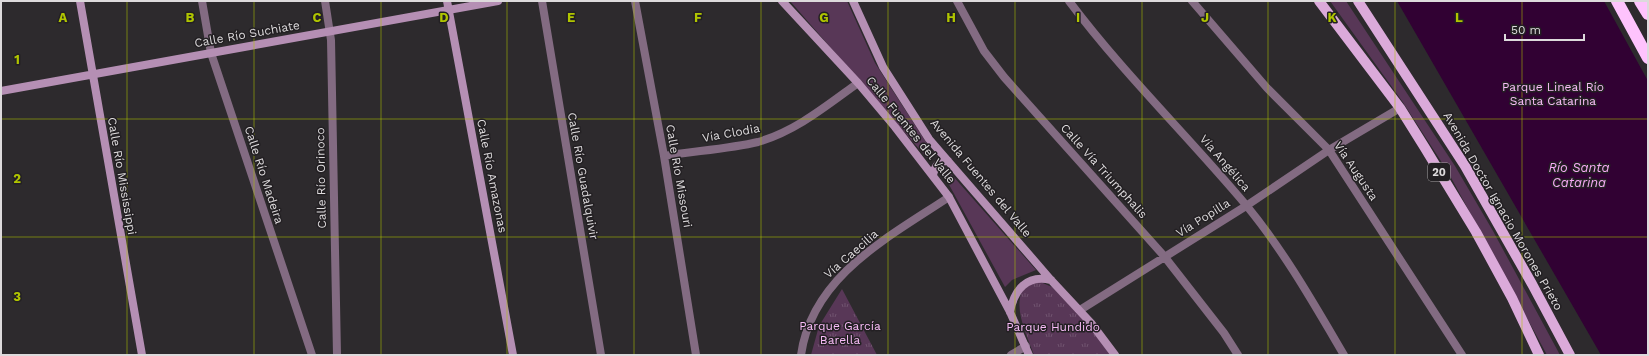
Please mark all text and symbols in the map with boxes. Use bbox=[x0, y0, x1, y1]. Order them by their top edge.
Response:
text: A bbox=[59, 10, 68, 25]
text: B bbox=[186, 10, 195, 25]
text: C bbox=[313, 10, 322, 25]
text: D bbox=[439, 10, 449, 25]
text: E bbox=[567, 10, 575, 25]
text: F bbox=[694, 10, 702, 25]
text: G bbox=[819, 10, 829, 25]
text: H bbox=[946, 10, 956, 25]
text: I bbox=[1076, 10, 1080, 25]
text: J bbox=[1201, 10, 1209, 25]
text: K bbox=[1327, 10, 1337, 25]
text: L bbox=[1455, 10, 1463, 25]
scale bar bbox=[1505, 16, 1584, 42]
street label: Calle Río Suchiate bbox=[193, 18, 301, 50]
text: 50 m bbox=[1511, 23, 1541, 37]
text: 1 bbox=[14, 52, 20, 67]
street label: Calle Fuentes del Valle bbox=[863, 74, 959, 186]
park label: Parque Lineal Río Santa Catarina bbox=[1502, 80, 1604, 108]
street label: Avenida Doctor Ignacio Morones Prieto bbox=[1440, 109, 1566, 313]
street label: Calle Río Guadalquivir bbox=[565, 111, 601, 241]
street label: Calle Río Mississippi bbox=[105, 116, 139, 236]
street label: Avenida Fuentes del Valle bbox=[927, 116, 1035, 240]
street label: Calle Río Amazonas bbox=[474, 118, 510, 234]
street label: Vía Clodia bbox=[701, 121, 761, 145]
street label: Calle Vía Triumphalis bbox=[1058, 121, 1150, 221]
street label: Calle Río Missouri bbox=[663, 123, 695, 229]
street label: Calle Río Madeira bbox=[242, 124, 286, 226]
street label: Calle Río Orinoco bbox=[313, 127, 329, 229]
street label: Vía Angélica bbox=[1197, 132, 1253, 194]
street label: Vía Augusta bbox=[1331, 139, 1381, 203]
water label: Río Santa Catarina bbox=[1549, 160, 1609, 190]
road number: 20 bbox=[1428, 163, 1450, 181]
text: 2 bbox=[13, 171, 21, 186]
street label: Vía Popilla bbox=[1173, 196, 1233, 240]
street label: Vía Caecilia bbox=[821, 227, 881, 281]
text: 3 bbox=[13, 289, 21, 304]
park label: Parque García Barella bbox=[799, 319, 881, 347]
park label: Parque Hundido bbox=[1006, 320, 1100, 334]

